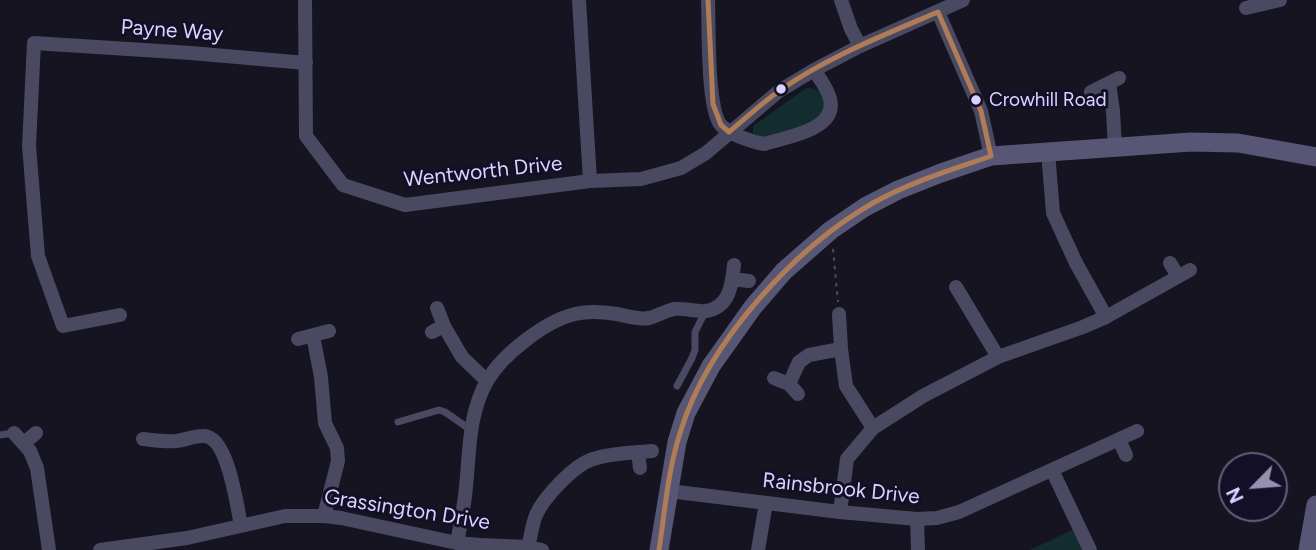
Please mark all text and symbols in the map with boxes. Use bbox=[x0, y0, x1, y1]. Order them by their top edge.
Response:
street label: Payne Way bbox=[120, 15, 224, 47]
unlabelled marker bbox=[774, 82, 788, 96]
place label: Crowhill Road bbox=[989, 89, 1107, 111]
marker: Crowhill Road bbox=[969, 93, 983, 107]
street label: Wentworth Drive bbox=[402, 151, 564, 193]
north arrow bbox=[1218, 452, 1288, 522]
street label: Rainsbrook Drive bbox=[761, 468, 921, 510]
street label: Grassington Drive bbox=[322, 484, 492, 536]
text: N bbox=[1222, 484, 1249, 507]

